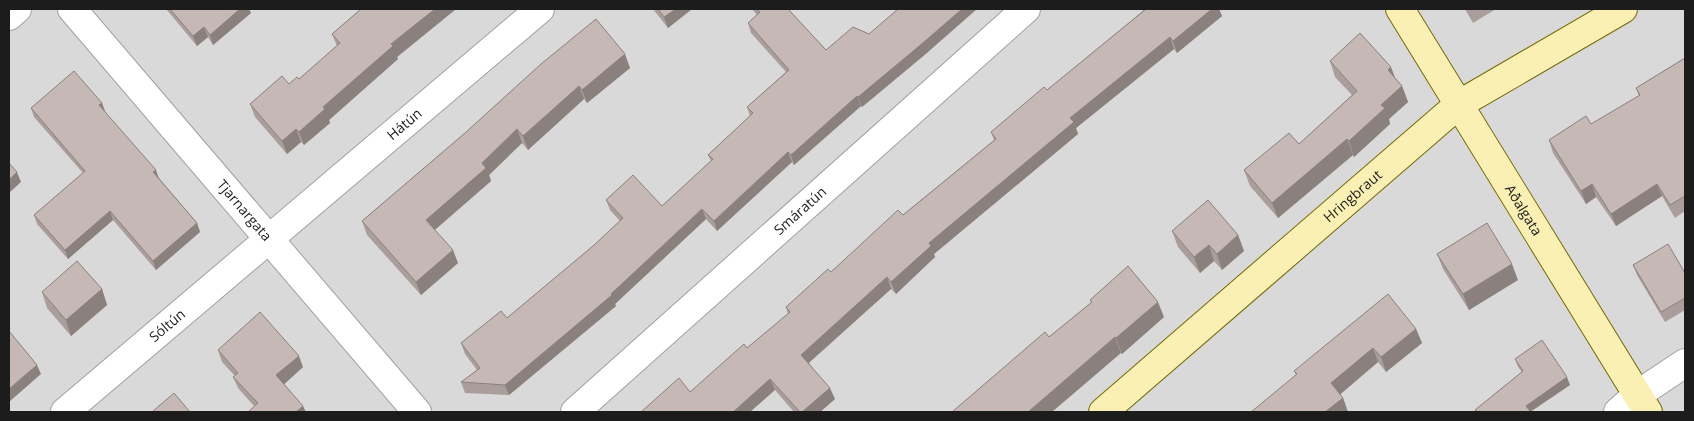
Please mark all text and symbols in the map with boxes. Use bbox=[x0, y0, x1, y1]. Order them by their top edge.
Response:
street label: Hátún bbox=[382, 103, 426, 144]
street label: Hringbraut bbox=[1319, 165, 1386, 226]
street label: Tjarnargata bbox=[213, 175, 276, 245]
street label: Aðalgata bbox=[1501, 181, 1547, 239]
street label: Smáratún bbox=[770, 182, 830, 239]
street label: Sóltún bbox=[145, 304, 189, 346]

